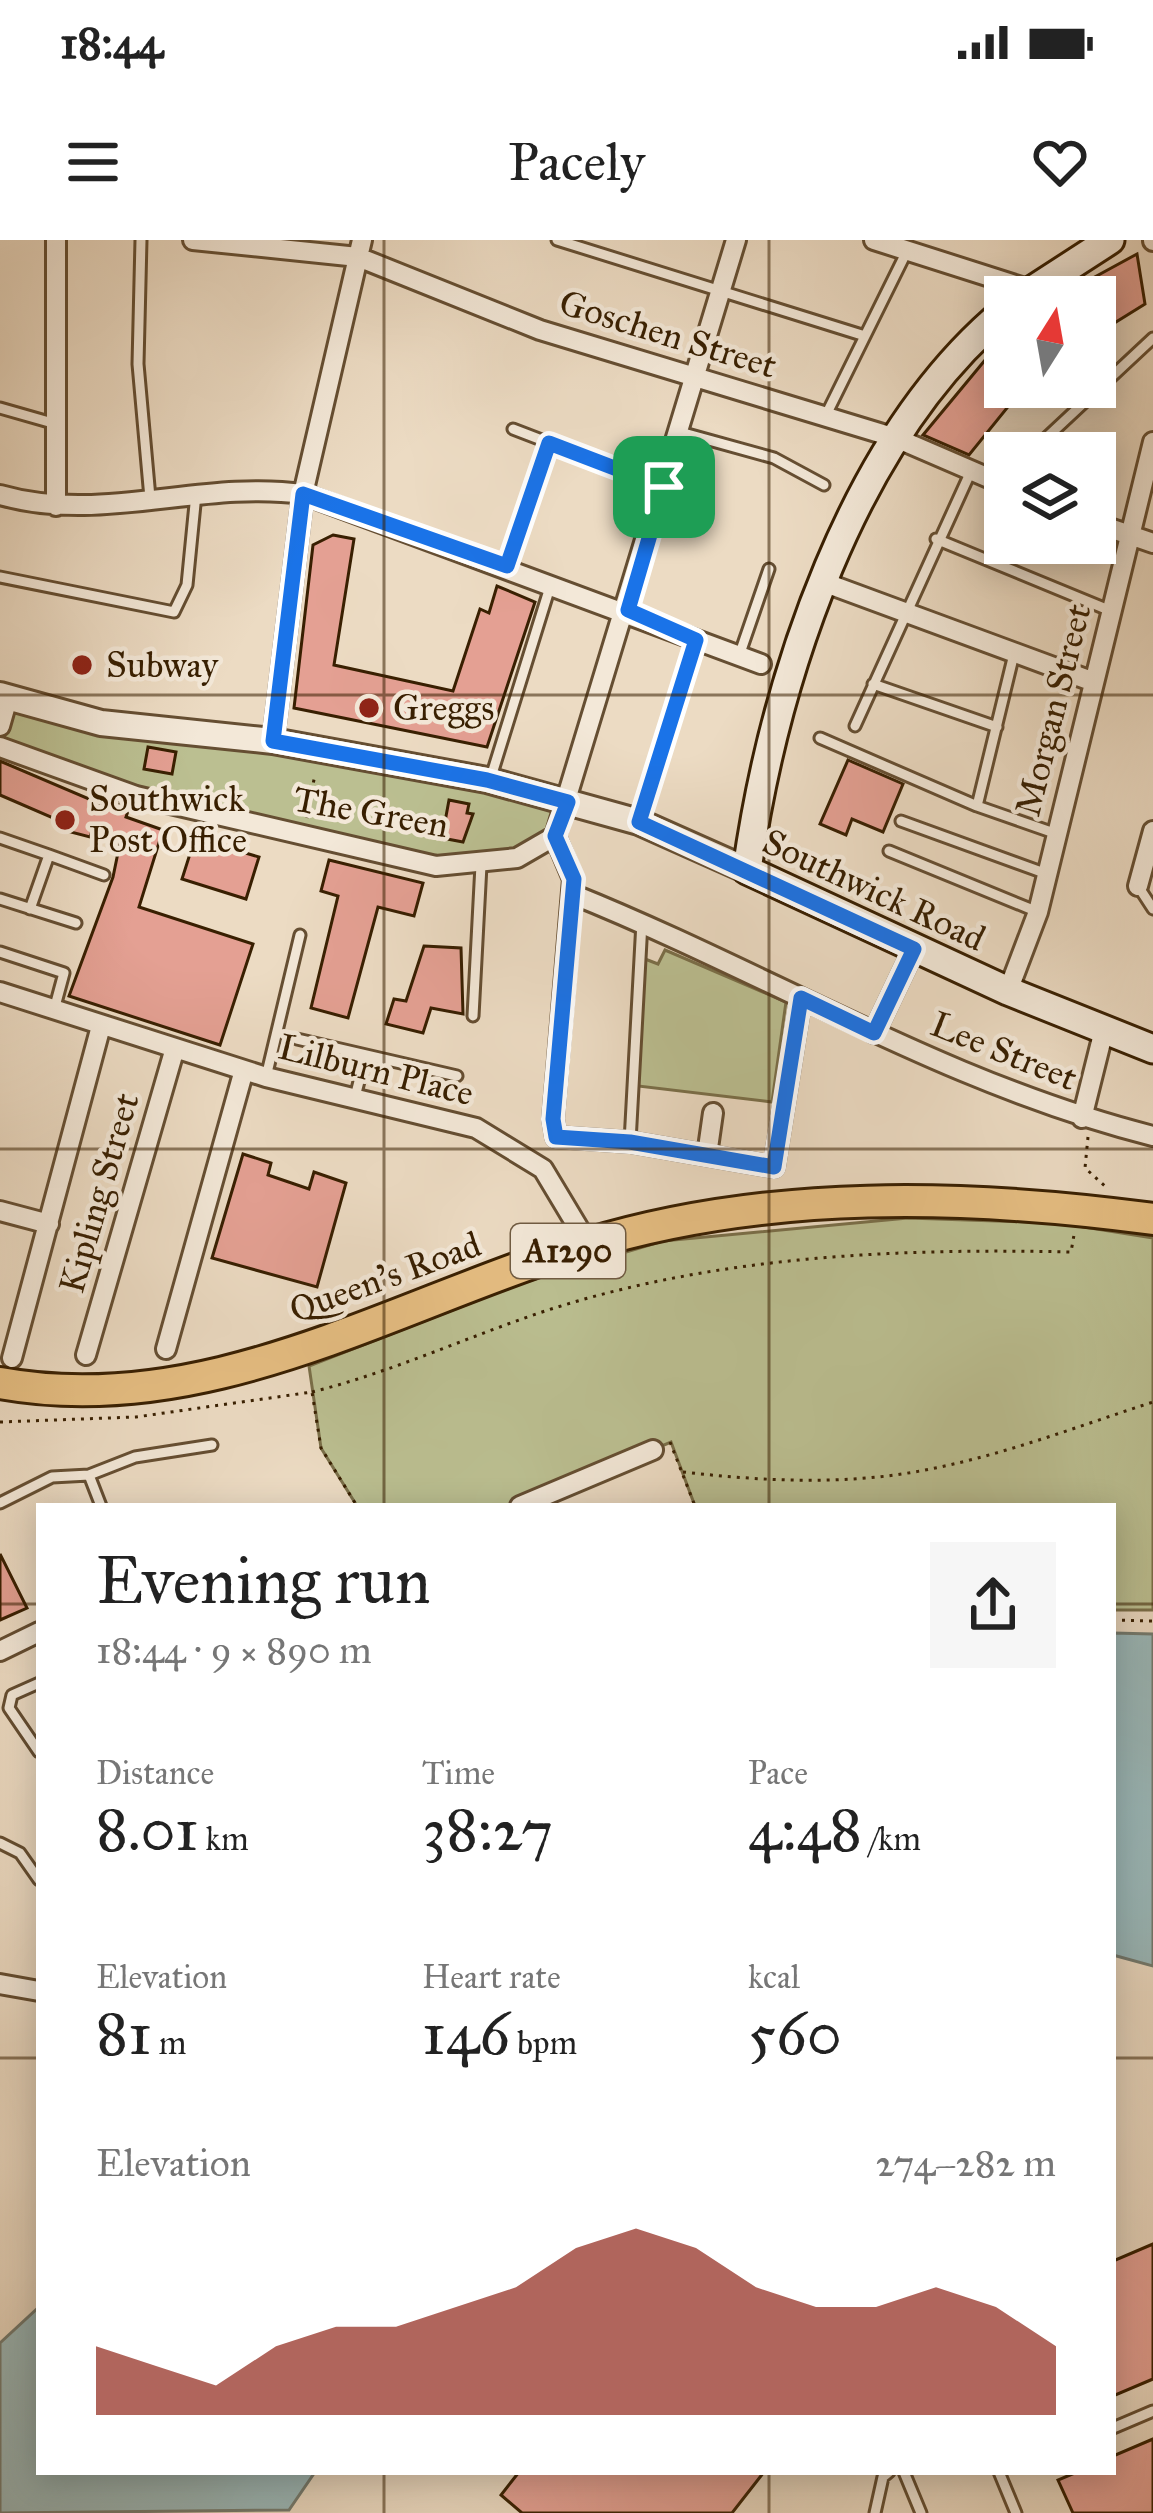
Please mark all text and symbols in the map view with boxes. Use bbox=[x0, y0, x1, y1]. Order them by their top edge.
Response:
text: 18:44 bbox=[60, 15, 163, 70]
icon: menu bbox=[60, 129, 126, 195]
text: Pacely bbox=[508, 129, 645, 195]
icon: heart bbox=[1027, 129, 1093, 195]
north arrow bbox=[984, 276, 1116, 408]
map controls bbox=[984, 276, 1116, 564]
street label: Goschen Street bbox=[554, 280, 782, 388]
button: layers bbox=[984, 432, 1116, 564]
pin bbox=[613, 436, 715, 538]
icon: arrive bbox=[631, 454, 697, 520]
street label: Morgan Street bbox=[1005, 599, 1101, 821]
place label: Subway bbox=[106, 643, 219, 687]
marker: Subway bbox=[69, 652, 95, 678]
place label: Greggs bbox=[393, 686, 494, 730]
marker: Greggs bbox=[356, 695, 382, 721]
place label: Southwick Post Office bbox=[89, 777, 247, 862]
street label: The Green bbox=[290, 777, 452, 847]
marker: Southwick Post Office bbox=[52, 807, 78, 833]
street label: Southwick Road bbox=[756, 819, 992, 961]
street label: Lee Street bbox=[924, 1002, 1084, 1100]
street label: Lilburn Place bbox=[274, 1025, 478, 1115]
street label: Kipling Street bbox=[49, 1088, 149, 1298]
street label: Queen's Road bbox=[283, 1222, 487, 1332]
road number: A1290 bbox=[511, 1224, 625, 1278]
text: Evening run bbox=[96, 1540, 431, 1621]
button: share bbox=[930, 1542, 1056, 1668]
text: 18:44 · 9 × 890 m bbox=[96, 1626, 372, 1674]
text: Distance bbox=[96, 1753, 214, 1793]
text: Time bbox=[422, 1753, 495, 1793]
text: Pace bbox=[748, 1753, 808, 1793]
text: 8.01 bbox=[96, 1793, 198, 1866]
text: 38:27 bbox=[422, 1793, 553, 1866]
text: 4:48 bbox=[748, 1793, 862, 1866]
text: km bbox=[198, 1819, 249, 1859]
text: /km bbox=[862, 1819, 921, 1859]
text: Elevation bbox=[96, 1957, 227, 1997]
text: Heart rate bbox=[422, 1957, 561, 1997]
text: kcal bbox=[748, 1957, 800, 1997]
text: 81 bbox=[96, 1997, 152, 2070]
text: 146 bbox=[422, 1997, 510, 2070]
text: 560 bbox=[748, 1997, 842, 2070]
text: m bbox=[152, 2023, 186, 2063]
text: bpm bbox=[510, 2023, 577, 2063]
text: Elevation bbox=[96, 2139, 251, 2187]
text: 274–282 m bbox=[875, 2139, 1056, 2187]

